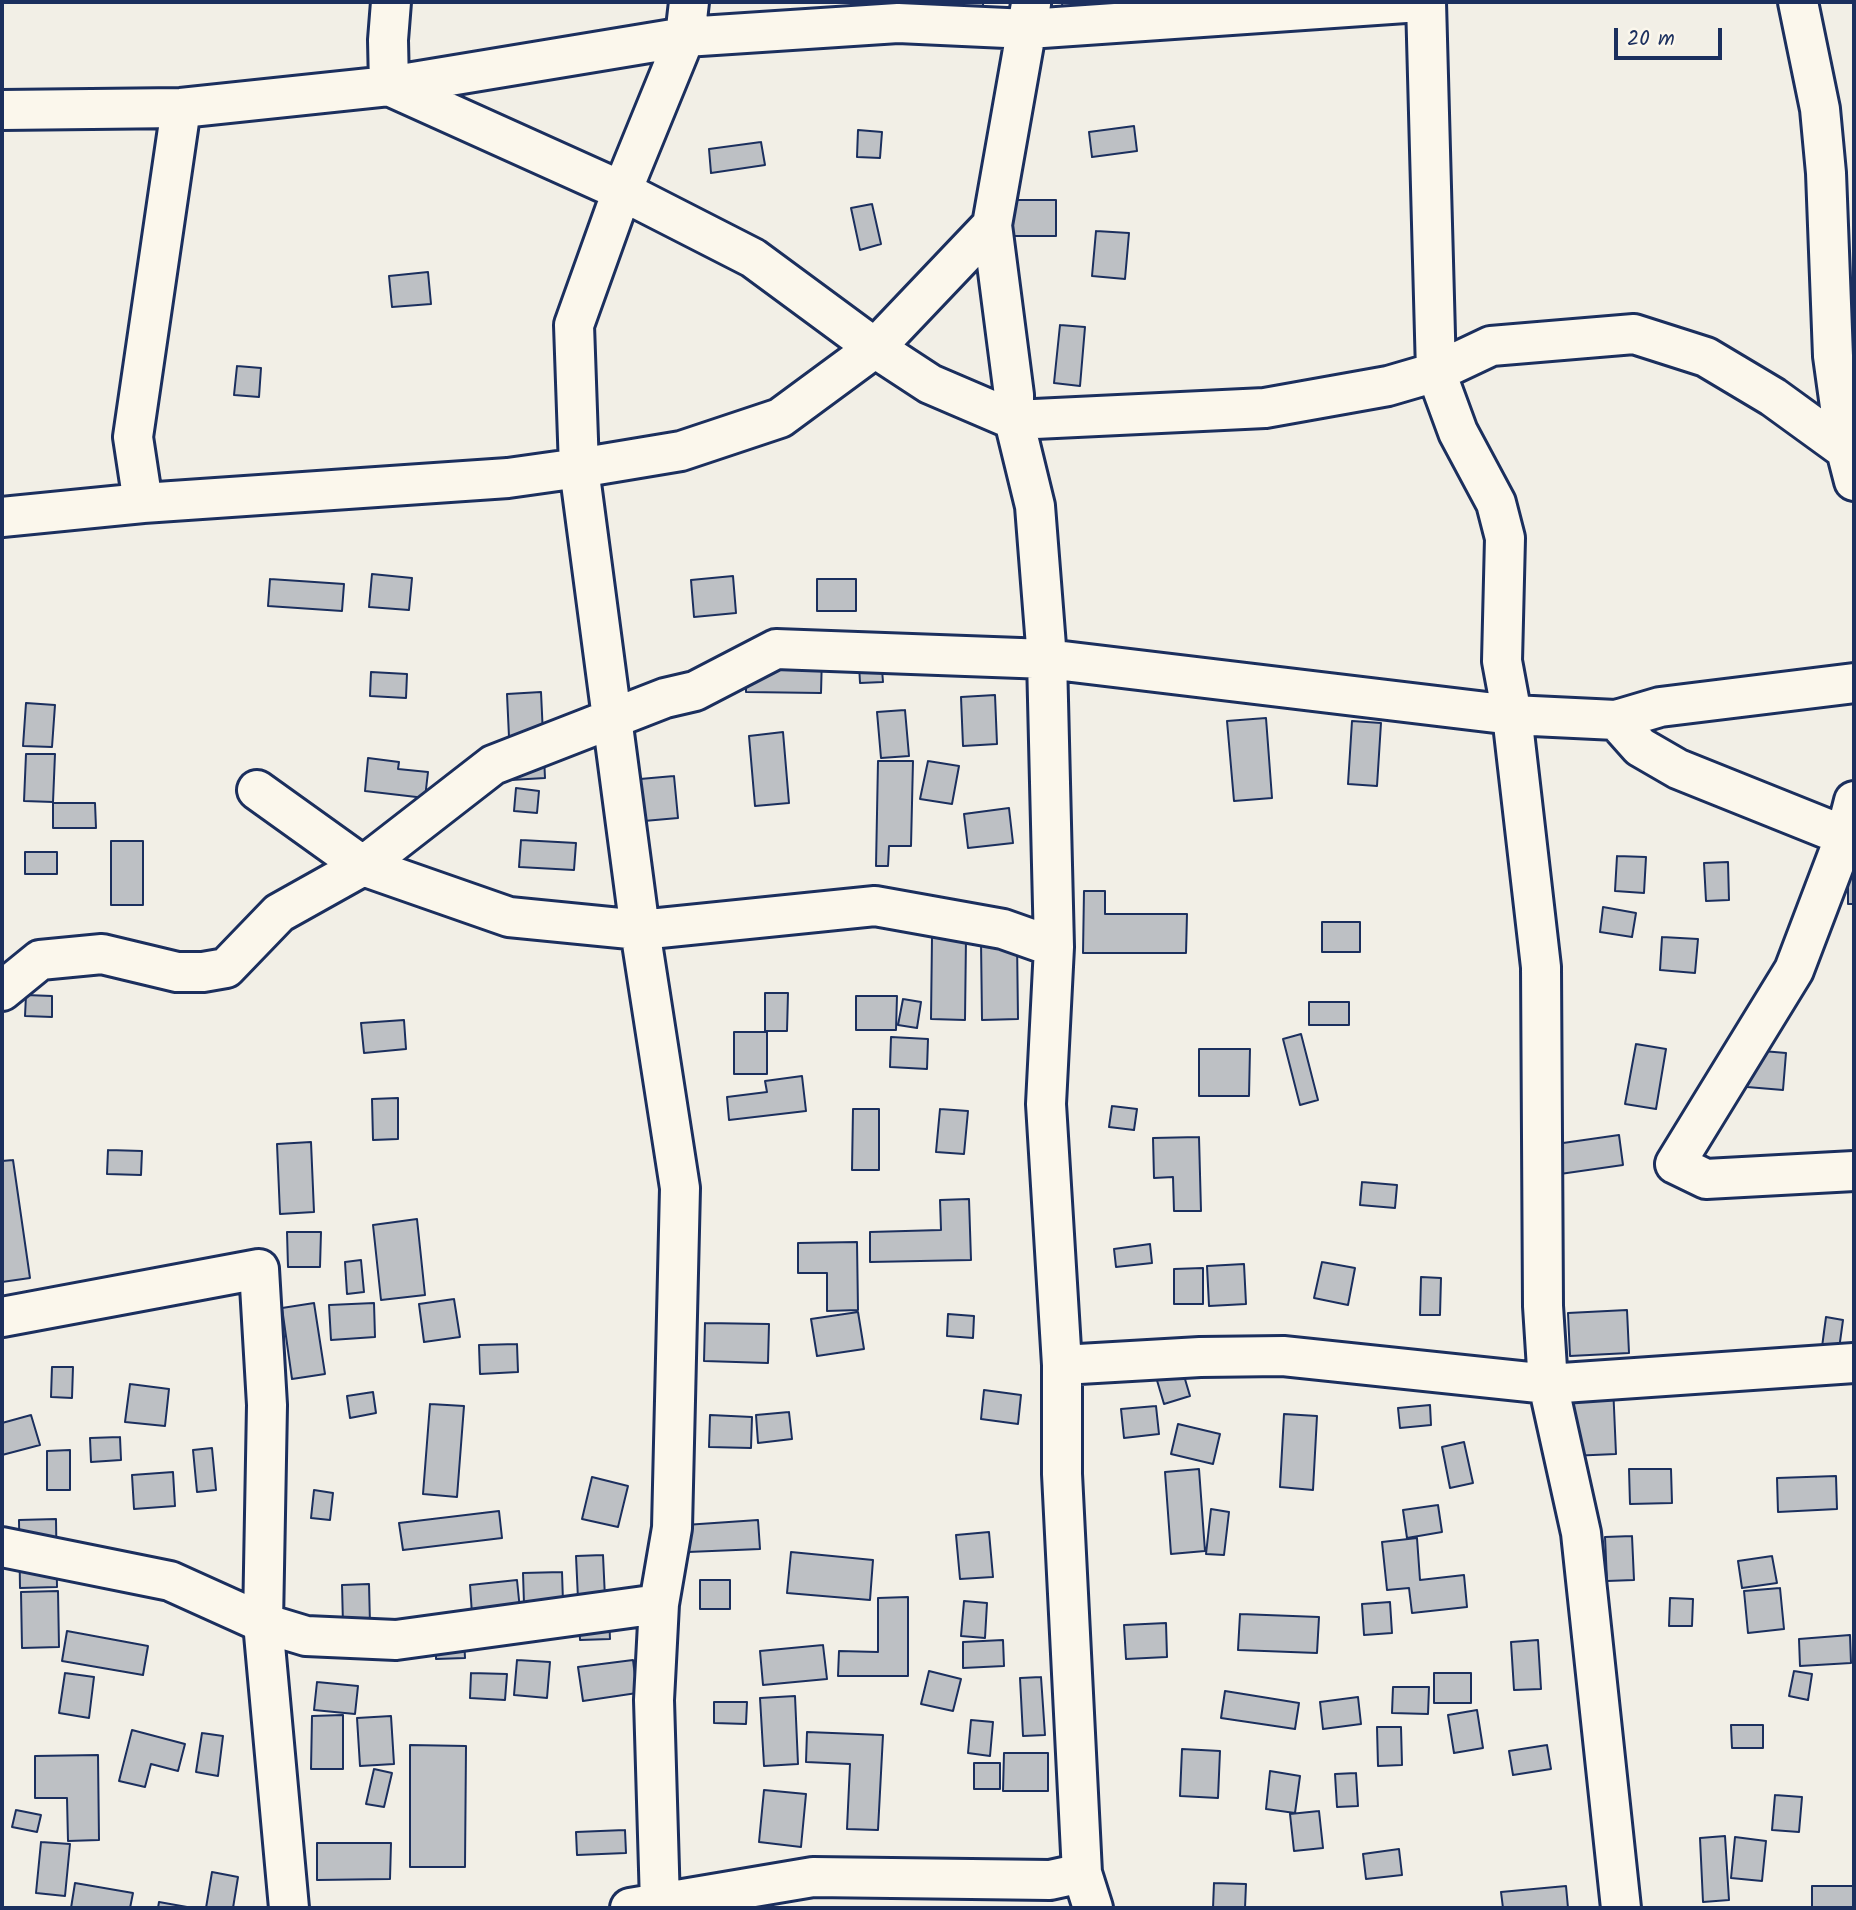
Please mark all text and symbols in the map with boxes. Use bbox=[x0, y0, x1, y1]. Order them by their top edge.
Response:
scale bar bbox=[1618, 14, 1727, 58]
text: 20 m bbox=[1627, 23, 1675, 56]

